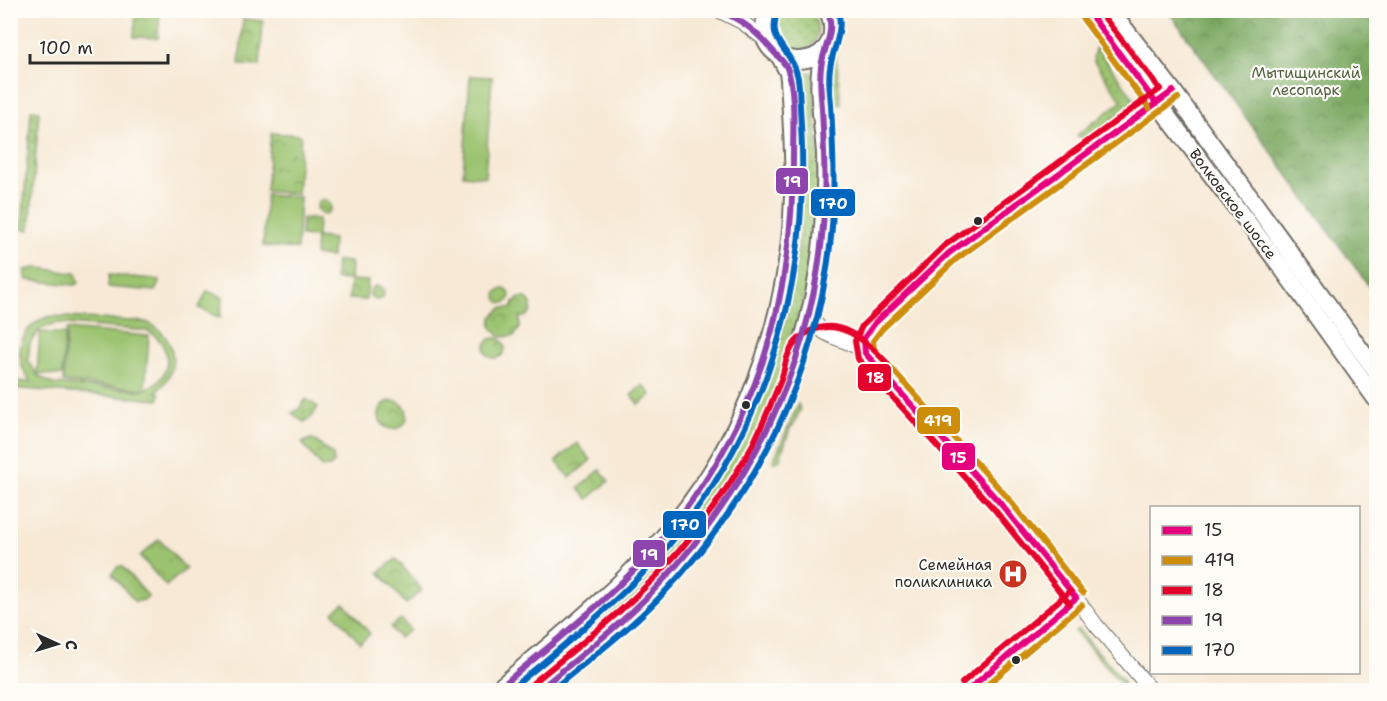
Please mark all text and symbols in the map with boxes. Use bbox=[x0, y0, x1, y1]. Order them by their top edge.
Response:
scale bar bbox=[30, 27, 168, 65]
text: 100 m bbox=[39, 36, 93, 60]
park label: Мытищинский лесопарк bbox=[1251, 63, 1361, 100]
street label: Волковское шоссе bbox=[1185, 145, 1281, 263]
line badge: 19 bbox=[775, 167, 809, 195]
text: 19 bbox=[783, 171, 801, 192]
line badge: 170 bbox=[810, 188, 856, 217]
text: 170 bbox=[818, 193, 848, 214]
unlabelled marker bbox=[972, 215, 984, 227]
line badge: 18 bbox=[857, 363, 892, 392]
text: 18 bbox=[866, 367, 884, 388]
unlabelled marker bbox=[740, 399, 752, 411]
line badge: 419 bbox=[916, 406, 961, 435]
text: 419 bbox=[924, 410, 952, 431]
line badge: 15 bbox=[941, 442, 976, 471]
text: 15 bbox=[949, 447, 967, 468]
legend bbox=[1150, 506, 1360, 674]
line badge: 170 bbox=[662, 510, 707, 539]
text: 170 bbox=[670, 514, 700, 535]
text: 15 bbox=[1204, 518, 1222, 542]
line badge: 19 bbox=[632, 539, 666, 568]
text: 19 bbox=[640, 544, 658, 565]
text: 419 bbox=[1204, 548, 1235, 572]
place label: Семейная поликлиника bbox=[895, 555, 993, 592]
hospital icon: Семейная поликлиника bbox=[997, 558, 1029, 590]
text: 18 bbox=[1204, 578, 1224, 602]
text: 19 bbox=[1204, 608, 1223, 632]
north arrow bbox=[27, 614, 87, 674]
text: 170 bbox=[1204, 638, 1235, 662]
text: С bbox=[61, 639, 82, 651]
unlabelled marker bbox=[1010, 654, 1022, 666]

